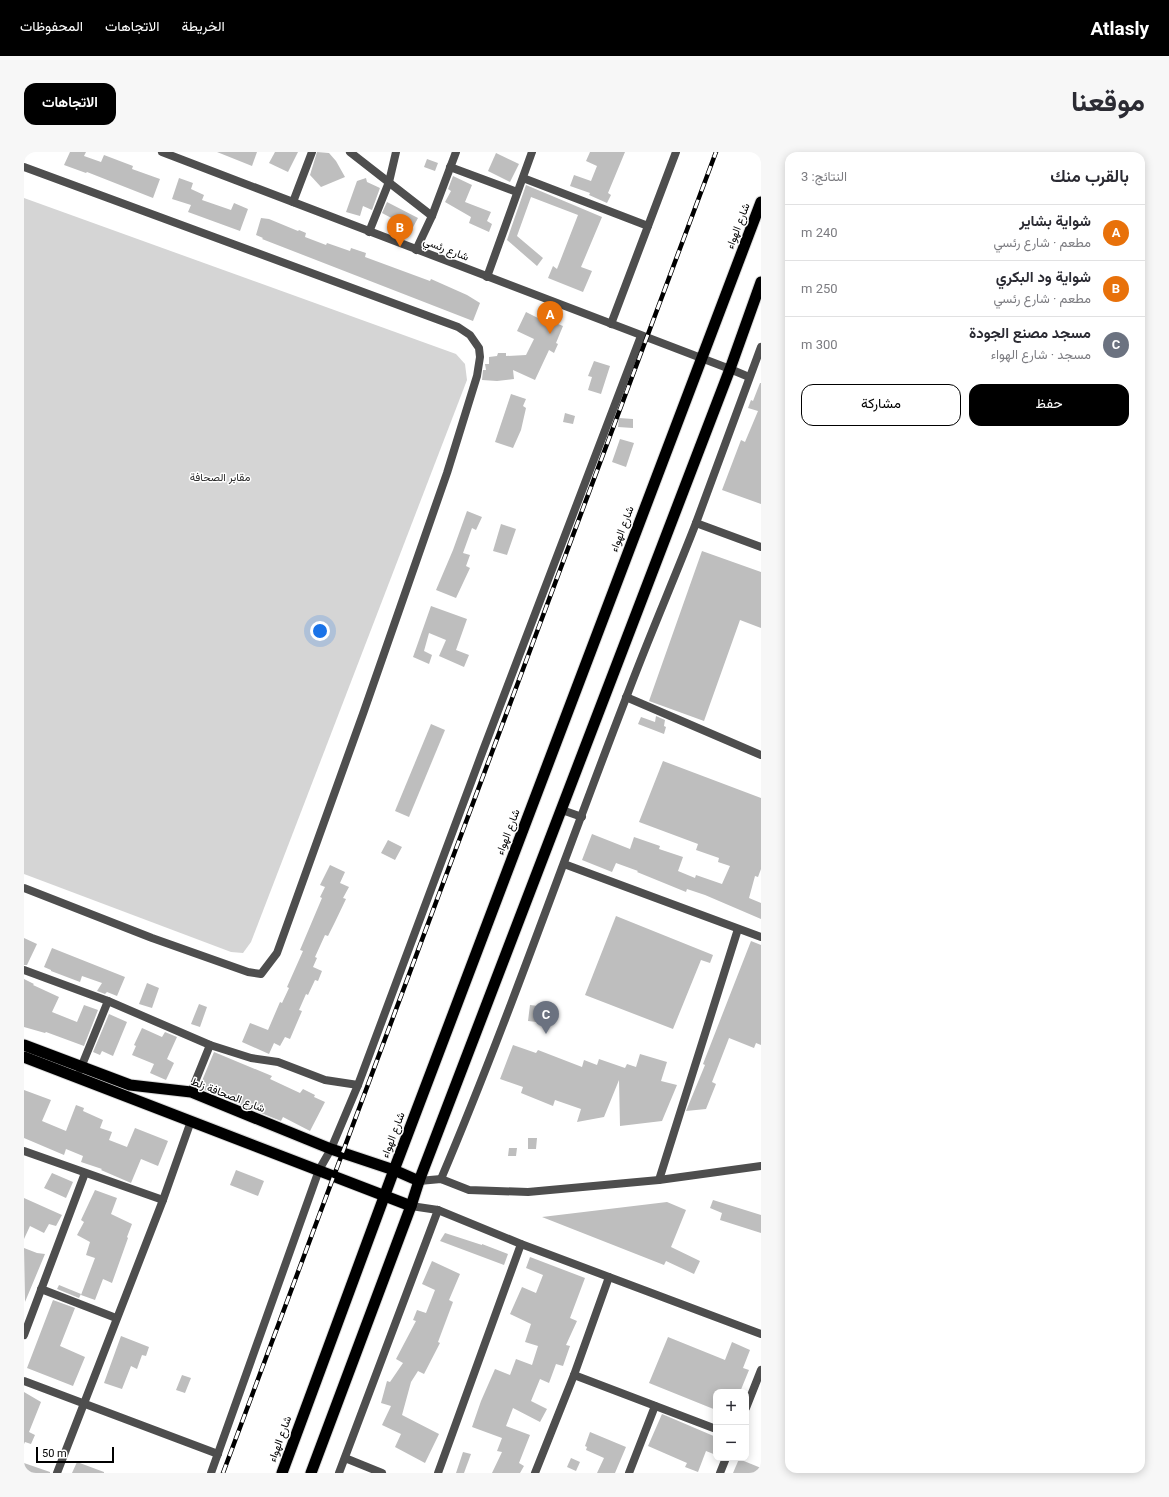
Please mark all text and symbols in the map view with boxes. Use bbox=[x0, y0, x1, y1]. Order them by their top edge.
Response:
text: Atlasly bbox=[1090, 17, 1149, 40]
text: المحفوظات bbox=[20, 18, 83, 34]
text: الاتجاهات bbox=[105, 18, 159, 34]
text: الخريطة bbox=[181, 18, 225, 34]
button: الاتجاهات bbox=[24, 83, 116, 125]
text: موقعنا bbox=[1071, 85, 1145, 118]
text: بالقرب منك bbox=[1050, 166, 1129, 186]
text: النتائج: 3 bbox=[801, 169, 847, 184]
street label: شارع الهواء bbox=[723, 201, 754, 251]
text: شواية بشاير bbox=[1019, 212, 1091, 230]
pin: B bbox=[387, 214, 413, 247]
text: 240 m bbox=[801, 225, 838, 240]
text: A bbox=[1112, 225, 1120, 240]
street label: شارع رئسي bbox=[420, 234, 471, 267]
text: مطعم · شارع رئسي bbox=[993, 235, 1091, 250]
text: شواية ود البكري bbox=[996, 268, 1091, 286]
text: 250 m bbox=[801, 281, 838, 296]
text: B bbox=[1112, 281, 1120, 296]
text: مطعم · شارع رئسي bbox=[993, 291, 1091, 306]
pin: A bbox=[537, 301, 563, 334]
text: مسجد مصنع الجودة bbox=[969, 324, 1091, 342]
text: 300 m bbox=[801, 337, 838, 352]
text: C bbox=[1112, 337, 1120, 352]
text: مسجد · شارع الهواء bbox=[991, 347, 1091, 362]
button: مشاركة bbox=[801, 384, 961, 426]
button: حفظ bbox=[969, 384, 1129, 426]
park label: مقابر الصحافة bbox=[190, 471, 250, 484]
street label: شارع الهواء bbox=[607, 504, 638, 554]
your location bbox=[310, 621, 330, 641]
street label: شارع الهواء bbox=[493, 807, 524, 857]
pin: C bbox=[533, 1001, 559, 1034]
street label: شارع الصحافة زلط bbox=[189, 1075, 267, 1116]
street label: شارع الهواء bbox=[378, 1110, 409, 1160]
map controls bbox=[713, 1389, 749, 1461]
button: + bbox=[713, 1389, 749, 1425]
street label: شارع الهواء bbox=[266, 1414, 295, 1464]
button: − bbox=[713, 1425, 749, 1461]
scale bar bbox=[36, 1445, 114, 1464]
text: 50 m bbox=[42, 1447, 67, 1460]

